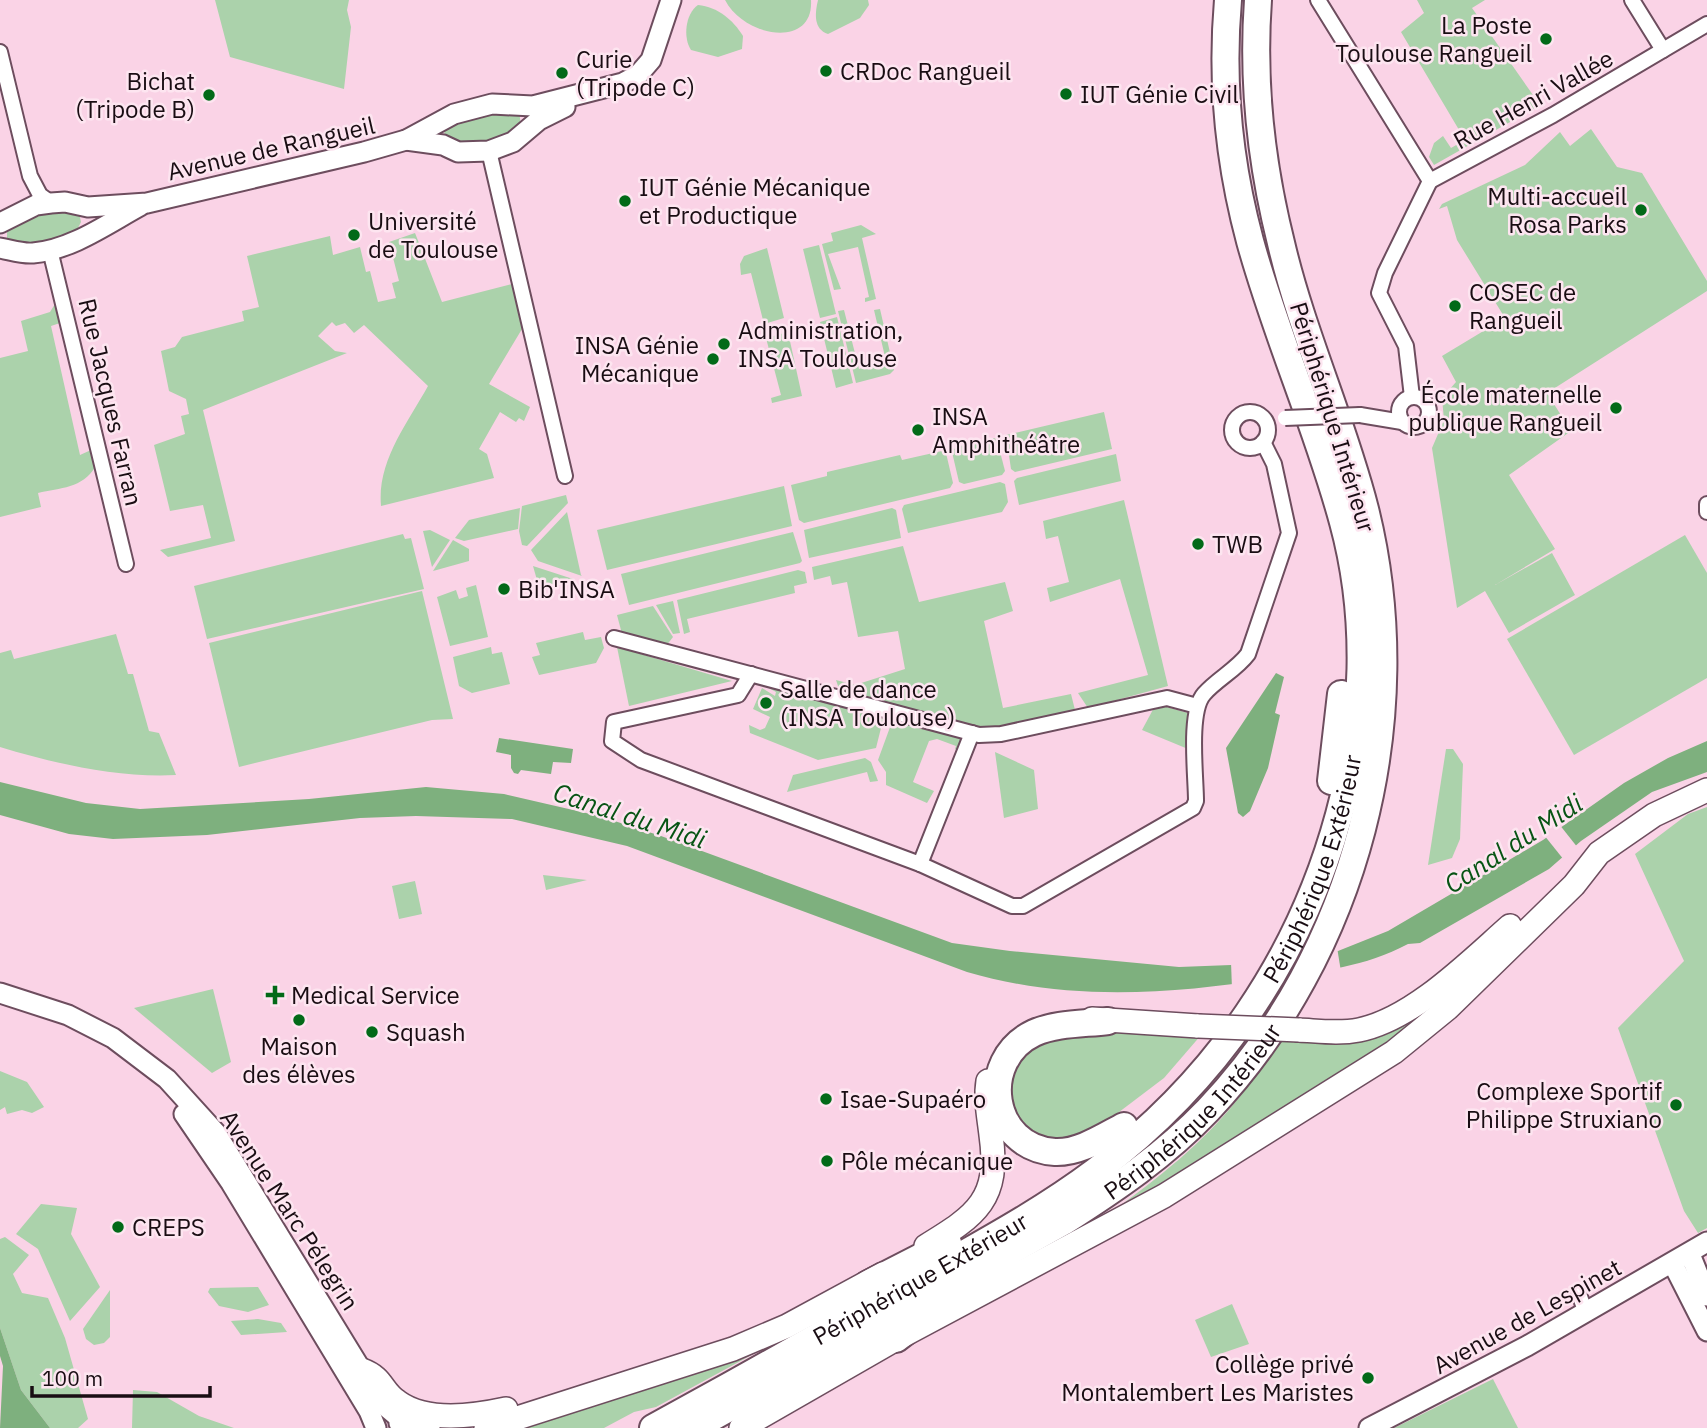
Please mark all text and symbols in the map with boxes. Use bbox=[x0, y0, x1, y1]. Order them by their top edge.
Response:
place label: La Poste Toulouse Rangueil bbox=[1335, 9, 1532, 69]
marker: La Poste Toulouse Rangueil bbox=[1538, 31, 1554, 47]
street label: Rue Henri Vallée bbox=[1447, 42, 1619, 156]
place label: Curie (Tripode C) bbox=[576, 43, 695, 103]
place label: CRDoc Rangueil bbox=[840, 55, 1011, 87]
marker: CRDoc Rangueil bbox=[818, 63, 834, 79]
place label: Bichat (Tripode B) bbox=[75, 65, 195, 125]
marker: Curie (Tripode C) bbox=[554, 65, 570, 81]
place label: IUT Génie Civil bbox=[1080, 78, 1239, 110]
marker: IUT Génie Civil bbox=[1058, 86, 1074, 102]
marker: Bichat (Tripode B) bbox=[201, 87, 217, 103]
street label: Avenue de Rangueil bbox=[164, 109, 378, 187]
place label: IUT Génie Mécanique et Productique bbox=[639, 171, 871, 231]
place label: Multi-accueil Rosa Parks bbox=[1487, 180, 1627, 240]
marker: IUT Génie Mécanique et Productique bbox=[617, 193, 633, 209]
marker: Multi-accueil Rosa Parks bbox=[1633, 202, 1649, 218]
place label: Université de Toulouse bbox=[368, 205, 498, 265]
marker: Université de Toulouse bbox=[346, 227, 362, 243]
place label: COSEC de Rangueil bbox=[1469, 276, 1576, 336]
street label: Rue Jacques Farran bbox=[72, 295, 150, 509]
street label: Périphérique Intérieur bbox=[1283, 298, 1383, 536]
marker: COSEC de Rangueil bbox=[1447, 298, 1463, 314]
place label: Administration, INSA Toulouse bbox=[738, 314, 903, 374]
place label: INSA Génie Mécanique bbox=[575, 329, 699, 389]
marker: Administration, INSA Toulouse bbox=[716, 336, 732, 352]
marker: INSA Génie Mécanique bbox=[705, 351, 721, 367]
place label: École maternelle publique Rangueil bbox=[1408, 378, 1602, 438]
place label: INSA Amphithéâtre bbox=[932, 400, 1080, 460]
marker: École maternelle publique Rangueil bbox=[1608, 400, 1624, 416]
marker: INSA Amphithéâtre bbox=[910, 422, 926, 438]
place label: TWB bbox=[1212, 528, 1263, 560]
marker: TWB bbox=[1190, 536, 1206, 552]
place label: Bib'INSA bbox=[518, 573, 615, 605]
marker: Bib'INSA bbox=[496, 581, 512, 597]
place label: Salle de dance (INSA Toulouse) bbox=[780, 673, 955, 733]
marker: Salle de dance (INSA Toulouse) bbox=[758, 695, 774, 711]
street label: Périphérique Extérieur bbox=[1255, 752, 1368, 989]
water label: Canal du Midi bbox=[549, 774, 711, 856]
water label: Canal du Midi bbox=[1437, 785, 1589, 900]
place label: Medical Service bbox=[291, 979, 460, 1011]
marker: Medical Service bbox=[265, 985, 285, 1005]
marker: Maison des élèves bbox=[291, 1012, 307, 1028]
place label: Squash bbox=[386, 1016, 466, 1048]
street label: Périphérique Intérieur bbox=[1097, 1017, 1288, 1207]
marker: Squash bbox=[364, 1024, 380, 1040]
place label: Maison des élèves bbox=[242, 1030, 356, 1090]
place label: Complexe Sportif Philippe Struxiano bbox=[1466, 1075, 1662, 1135]
place label: Isae-Supaéro bbox=[840, 1083, 986, 1115]
marker: Isae-Supaéro bbox=[818, 1091, 834, 1107]
marker: Complexe Sportif Philippe Struxiano bbox=[1668, 1097, 1684, 1113]
street label: Avenue Marc Pélegrin bbox=[213, 1104, 367, 1316]
place label: Pôle mécanique bbox=[841, 1145, 1013, 1177]
marker: Pôle mécanique bbox=[819, 1153, 835, 1169]
street label: Périphérique Extérieur bbox=[807, 1205, 1034, 1352]
place label: CREPS bbox=[132, 1211, 205, 1243]
marker: CREPS bbox=[110, 1219, 126, 1235]
street label: Avenue de Lespinet bbox=[1427, 1251, 1627, 1381]
place label: Collège privé Montalembert Les Maristes bbox=[1061, 1348, 1354, 1408]
scale bar bbox=[32, 1354, 210, 1398]
text: 100 m bbox=[42, 1364, 103, 1392]
marker: Collège privé Montalembert Les Maristes bbox=[1360, 1370, 1376, 1386]

